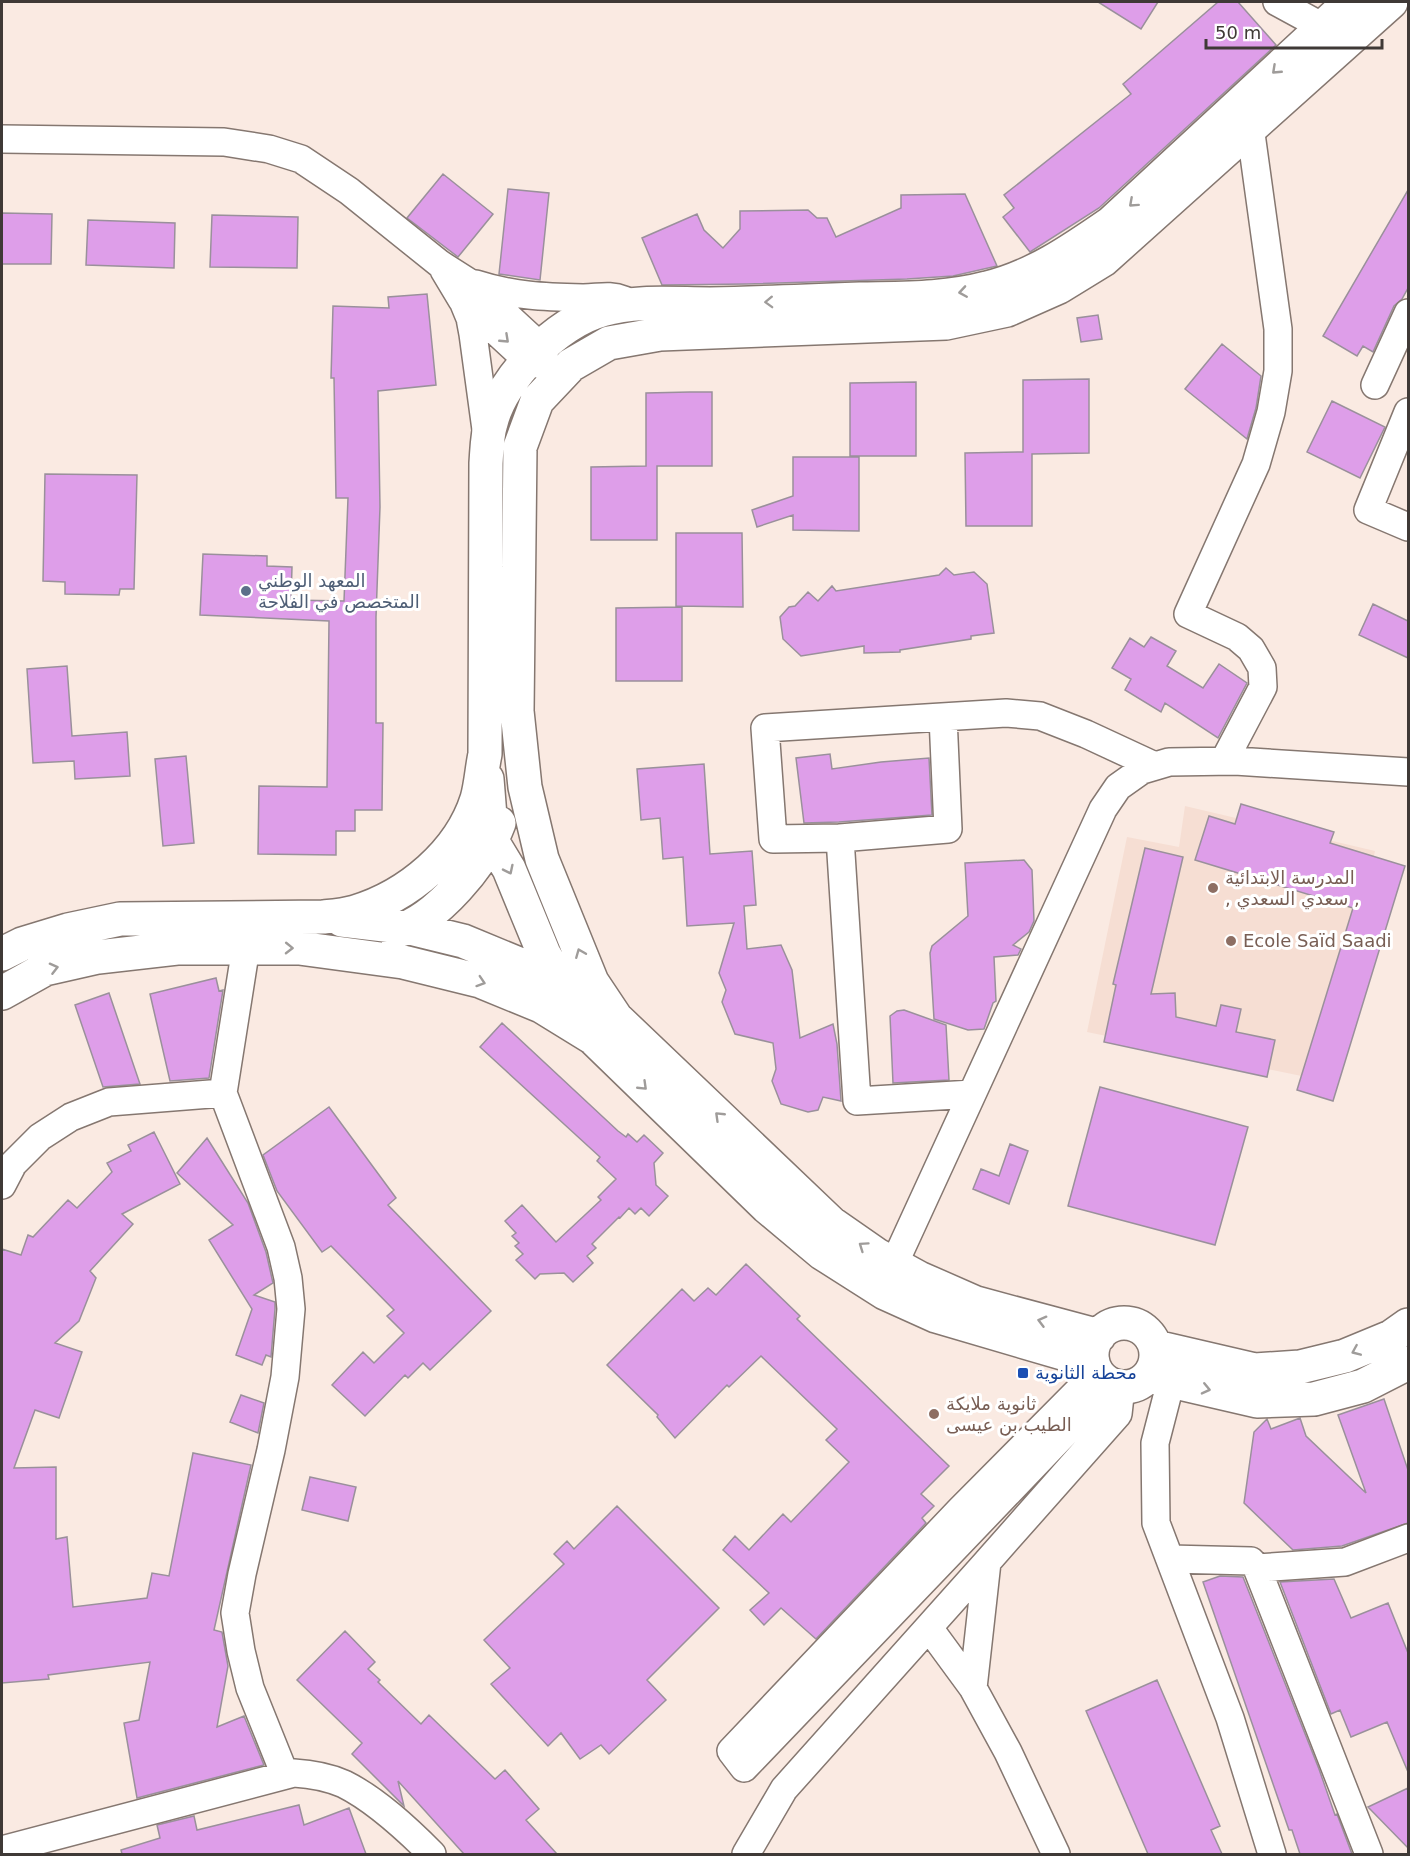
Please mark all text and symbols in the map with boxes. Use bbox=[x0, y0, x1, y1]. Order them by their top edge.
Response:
scale bar bbox=[1206, 12, 1382, 50]
text: 50 m bbox=[1215, 22, 1261, 43]
one-way arrow bbox=[1273, 63, 1283, 74]
one-way arrow bbox=[1130, 196, 1140, 207]
one-way arrow bbox=[959, 285, 969, 298]
one-way arrow bbox=[764, 296, 773, 308]
one-way arrow bbox=[498, 332, 509, 343]
place label: المعهد الوطني المتخصص في الفلاحة bbox=[258, 570, 420, 613]
marker: المعهد الوطني المتخصص في الفلاحة bbox=[239, 584, 253, 598]
one-way arrow bbox=[502, 864, 513, 875]
place label: المدرسة الابتدائية , سعدي السعدي , bbox=[1225, 867, 1360, 910]
marker: المدرسة الابتدائية , سعدي السعدي , bbox=[1206, 881, 1220, 895]
place label: Ecole Saïd Saadi bbox=[1243, 930, 1392, 951]
marker: Ecole Saïd Saadi bbox=[1224, 934, 1238, 948]
one-way arrow bbox=[285, 942, 294, 955]
one-way arrow bbox=[575, 948, 587, 959]
one-way arrow bbox=[49, 962, 59, 975]
one-way arrow bbox=[475, 974, 486, 987]
one-way arrow bbox=[635, 1078, 646, 1089]
one-way arrow bbox=[715, 1112, 726, 1123]
one-way arrow bbox=[859, 1242, 870, 1253]
one-way arrow bbox=[1037, 1315, 1047, 1328]
one-way arrow bbox=[1352, 1344, 1363, 1356]
place label: محطة الثانوية bbox=[1035, 1362, 1137, 1384]
marker: محطة الثانوية bbox=[1016, 1366, 1030, 1380]
one-way arrow bbox=[1200, 1382, 1210, 1395]
place label: ثانوية ملايكة الطيب بن عيسى bbox=[946, 1393, 1072, 1436]
marker: ثانوية ملايكة الطيب بن عيسى bbox=[927, 1407, 941, 1421]

